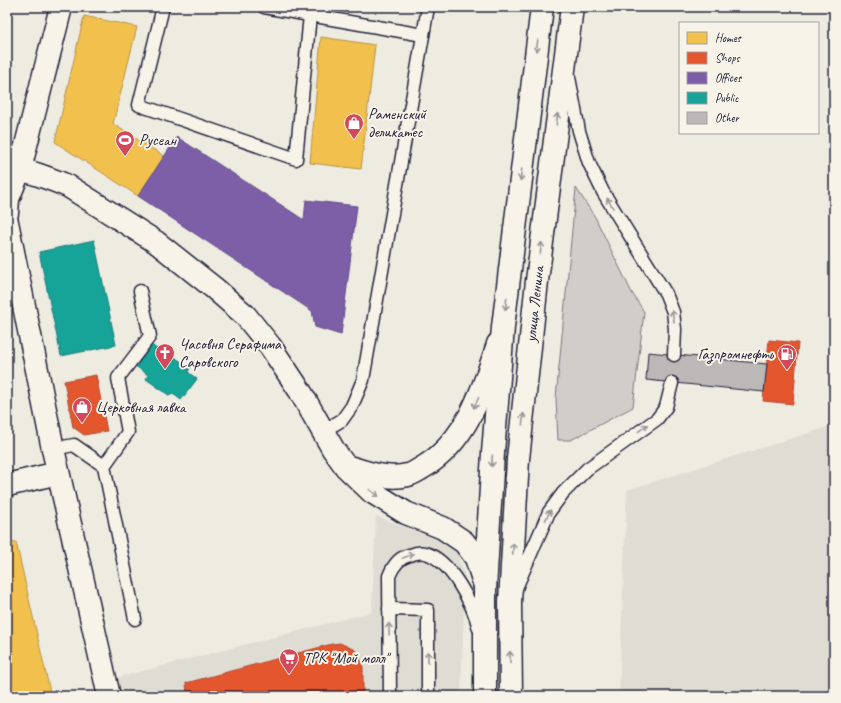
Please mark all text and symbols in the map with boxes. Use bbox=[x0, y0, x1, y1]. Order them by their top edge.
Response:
legend bbox=[679, 22, 819, 134]
text: Homes bbox=[715, 30, 742, 46]
one-way arrow bbox=[533, 39, 541, 52]
text: Shops bbox=[715, 50, 740, 66]
text: Offices bbox=[715, 70, 742, 86]
text: Public bbox=[715, 90, 739, 106]
place label: Раменский деликатес bbox=[368, 104, 427, 142]
text: Other bbox=[715, 110, 741, 126]
shop icon: Раменский деликатес bbox=[343, 112, 365, 140]
one-way arrow bbox=[554, 113, 561, 126]
sports icon: Русеан bbox=[114, 129, 136, 157]
place label: Русеан bbox=[139, 130, 177, 150]
one-way arrow bbox=[518, 168, 525, 181]
one-way arrow bbox=[606, 197, 614, 209]
one-way arrow bbox=[538, 242, 545, 255]
street label: улица Ленина bbox=[520, 264, 549, 344]
one-way arrow bbox=[502, 297, 510, 310]
one-way arrow bbox=[669, 310, 677, 323]
place label: Часовня Серафима Саровского bbox=[179, 334, 282, 372]
church icon: Часовня Серафима Саровского bbox=[154, 342, 176, 370]
fuel station icon: Газпромнефть bbox=[776, 343, 798, 371]
place label: Газпромнефть bbox=[698, 344, 775, 364]
shop icon: Церковная лавка bbox=[71, 396, 93, 424]
one-way arrow bbox=[472, 396, 479, 408]
place label: Церковная лавка bbox=[96, 397, 187, 417]
one-way arrow bbox=[519, 413, 526, 426]
one-way arrow bbox=[638, 424, 649, 432]
one-way arrow bbox=[489, 454, 496, 467]
one-way arrow bbox=[369, 489, 380, 497]
one-way arrow bbox=[545, 509, 553, 521]
one-way arrow bbox=[510, 543, 517, 556]
one-way arrow bbox=[402, 551, 414, 559]
one-way arrow bbox=[385, 623, 393, 636]
supermarket icon: ТРК "Мой молл" bbox=[278, 647, 300, 675]
place label: ТРК "Мой молл" bbox=[303, 648, 392, 668]
one-way arrow bbox=[424, 651, 432, 664]
one-way arrow bbox=[506, 651, 514, 664]

